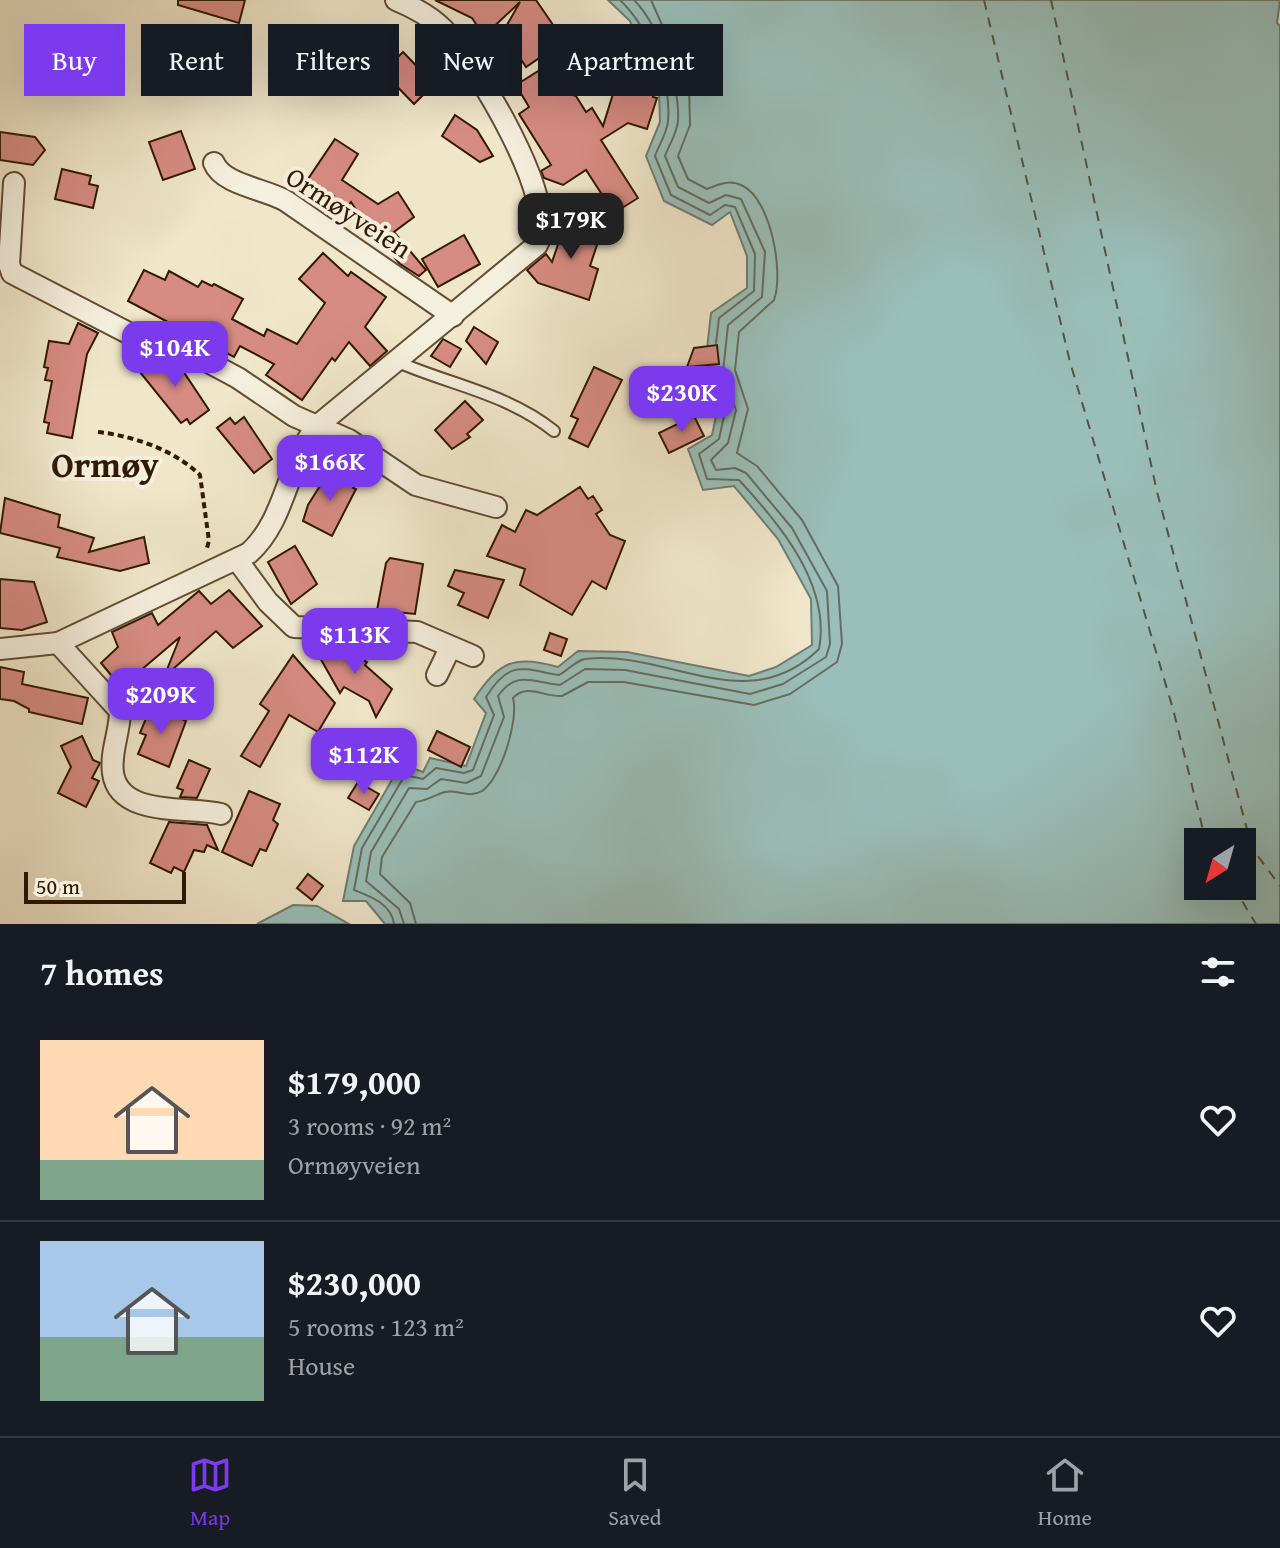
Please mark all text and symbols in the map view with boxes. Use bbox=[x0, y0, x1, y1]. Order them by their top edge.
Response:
chip: Buy bbox=[24, 24, 125, 96]
chip: Rent bbox=[141, 24, 252, 96]
chip: Filters bbox=[268, 24, 399, 96]
chip: New bbox=[415, 24, 522, 96]
chip: Apartment bbox=[538, 24, 723, 96]
street label: Ormøyveien bbox=[278, 156, 421, 268]
pin: $179K bbox=[515, 193, 627, 261]
text: $179K bbox=[536, 199, 606, 238]
pin: $104K bbox=[119, 321, 231, 389]
text: $104K bbox=[140, 327, 210, 366]
pin: $230K bbox=[626, 366, 738, 434]
text: $230K bbox=[647, 372, 717, 411]
pin: $166K bbox=[274, 435, 386, 503]
district label: Ormøy bbox=[51, 437, 159, 490]
text: $166K bbox=[295, 441, 365, 480]
pin: $113K bbox=[299, 608, 411, 676]
text: $113K bbox=[320, 614, 390, 653]
pin: $209K bbox=[105, 668, 217, 736]
text: $209K bbox=[126, 674, 196, 713]
pin: $112K bbox=[308, 728, 420, 796]
text: $112K bbox=[329, 734, 399, 773]
north arrow bbox=[1184, 828, 1256, 900]
map controls bbox=[1184, 828, 1256, 900]
scale bar bbox=[24, 868, 186, 904]
text: 50 m bbox=[36, 870, 80, 902]
text: 7 homes bbox=[40, 948, 164, 997]
icon: filters bbox=[1196, 950, 1240, 994]
text: $179,000 bbox=[288, 1057, 421, 1106]
icon: home bbox=[104, 1072, 200, 1168]
icon: heart bbox=[1196, 1098, 1240, 1142]
text: 3 rooms · 92 m² bbox=[288, 1106, 451, 1145]
text: Ormøyveien bbox=[288, 1145, 421, 1184]
text: $230,000 bbox=[288, 1258, 421, 1307]
icon: home bbox=[104, 1273, 200, 1369]
icon: heart bbox=[1196, 1299, 1240, 1343]
text: 5 rooms · 123 m² bbox=[288, 1307, 464, 1346]
text: House bbox=[288, 1346, 355, 1385]
tab: Map bbox=[188, 1453, 232, 1533]
tab: Saved bbox=[608, 1453, 662, 1533]
tab: Home bbox=[1038, 1453, 1092, 1533]

